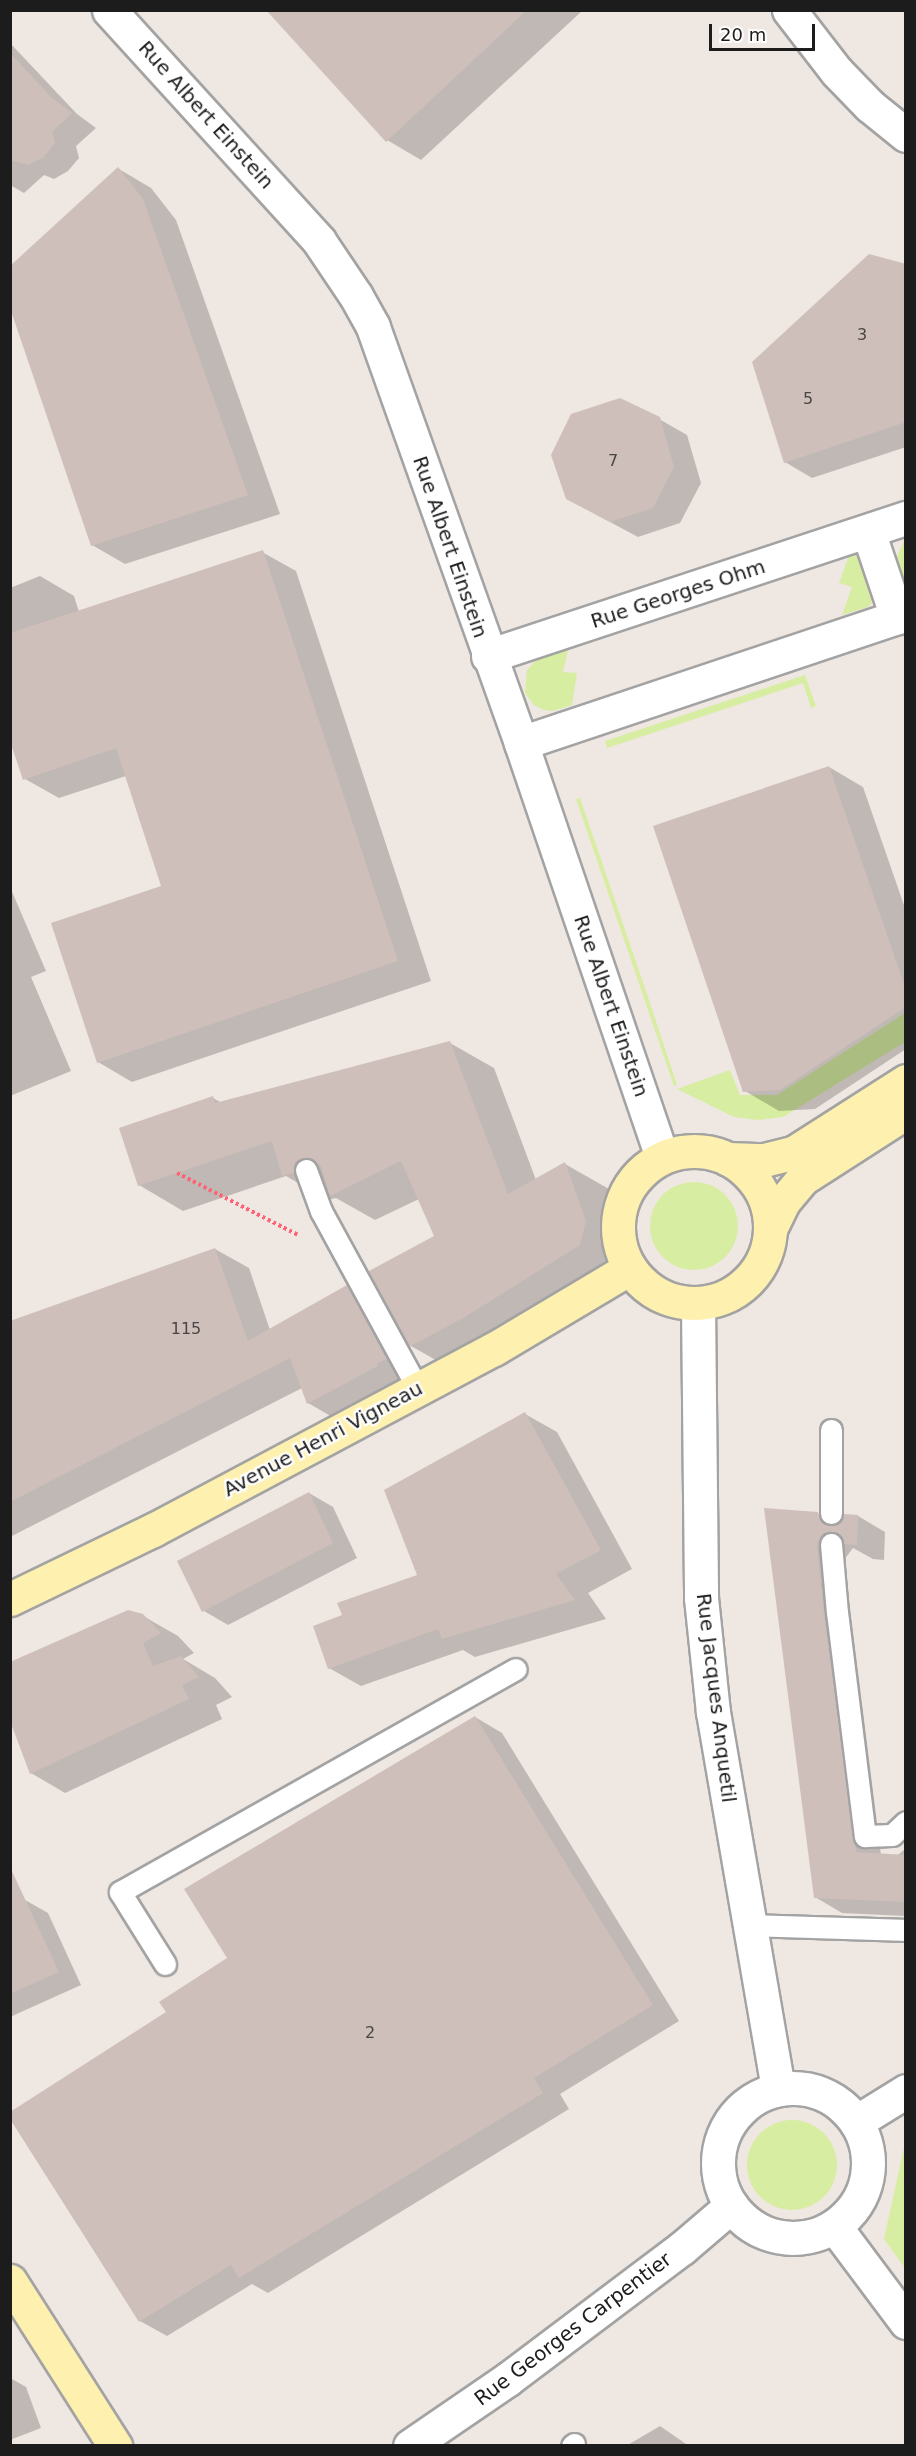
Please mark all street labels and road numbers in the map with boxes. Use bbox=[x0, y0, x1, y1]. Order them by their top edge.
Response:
street label: Rue Albert Einstein bbox=[133, 36, 279, 194]
street label: Rue Albert Einstein bbox=[408, 453, 492, 641]
street label: Rue Georges Ohm bbox=[588, 554, 768, 634]
street label: Rue Albert Einstein bbox=[569, 912, 653, 1100]
street label: Avenue Henri Vigneau bbox=[219, 1376, 427, 1502]
street label: Rue Jacques Anquetil bbox=[691, 1592, 741, 1804]
street label: Rue Georges Carpentier bbox=[470, 2247, 676, 2411]

